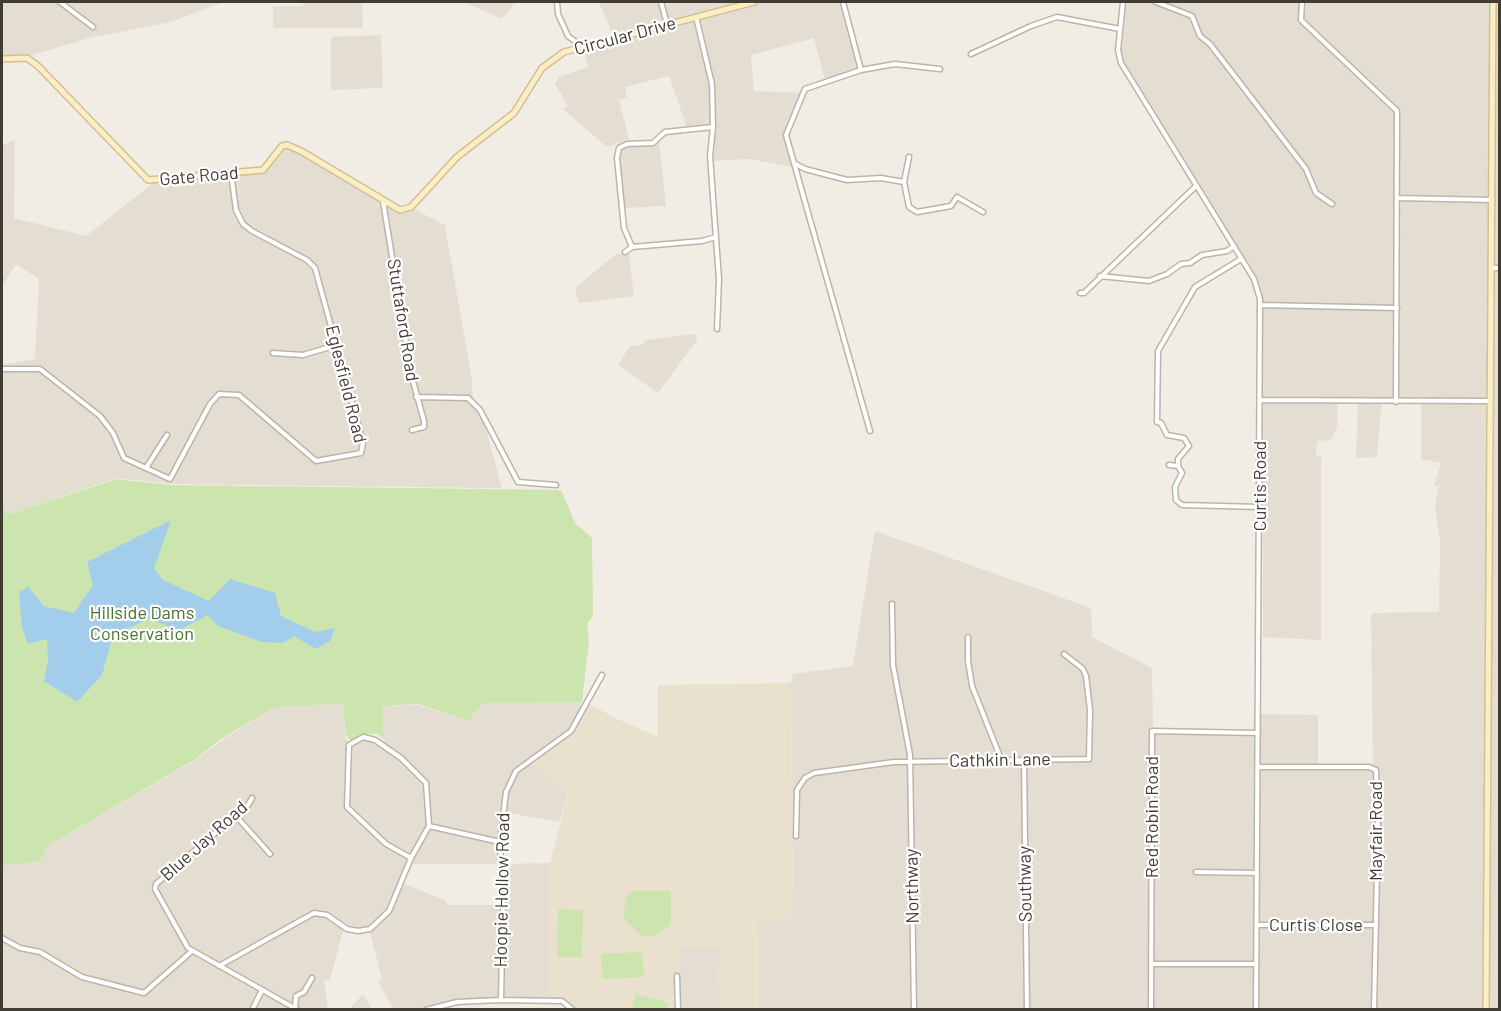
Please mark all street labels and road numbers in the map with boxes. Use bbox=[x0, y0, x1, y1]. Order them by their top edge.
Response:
street label: Circular Drive bbox=[572, 12, 678, 60]
street label: Gate Road bbox=[159, 162, 239, 190]
street label: Stuttaford Road bbox=[383, 257, 423, 383]
street label: Eglesfield Road bbox=[321, 323, 371, 445]
street label: Curtis Road bbox=[1249, 441, 1271, 531]
street label: Cathkin Lane bbox=[949, 748, 1051, 772]
street label: Red Robin Road bbox=[1141, 756, 1163, 878]
street label: Mayfair Road bbox=[1365, 781, 1387, 881]
street label: Blue Jay Road bbox=[156, 796, 252, 886]
street label: Hoopie Hollow Road bbox=[490, 812, 514, 968]
street label: Southway bbox=[1014, 846, 1036, 922]
street label: Northway bbox=[901, 848, 923, 924]
street label: Curtis Close bbox=[1269, 914, 1363, 936]

